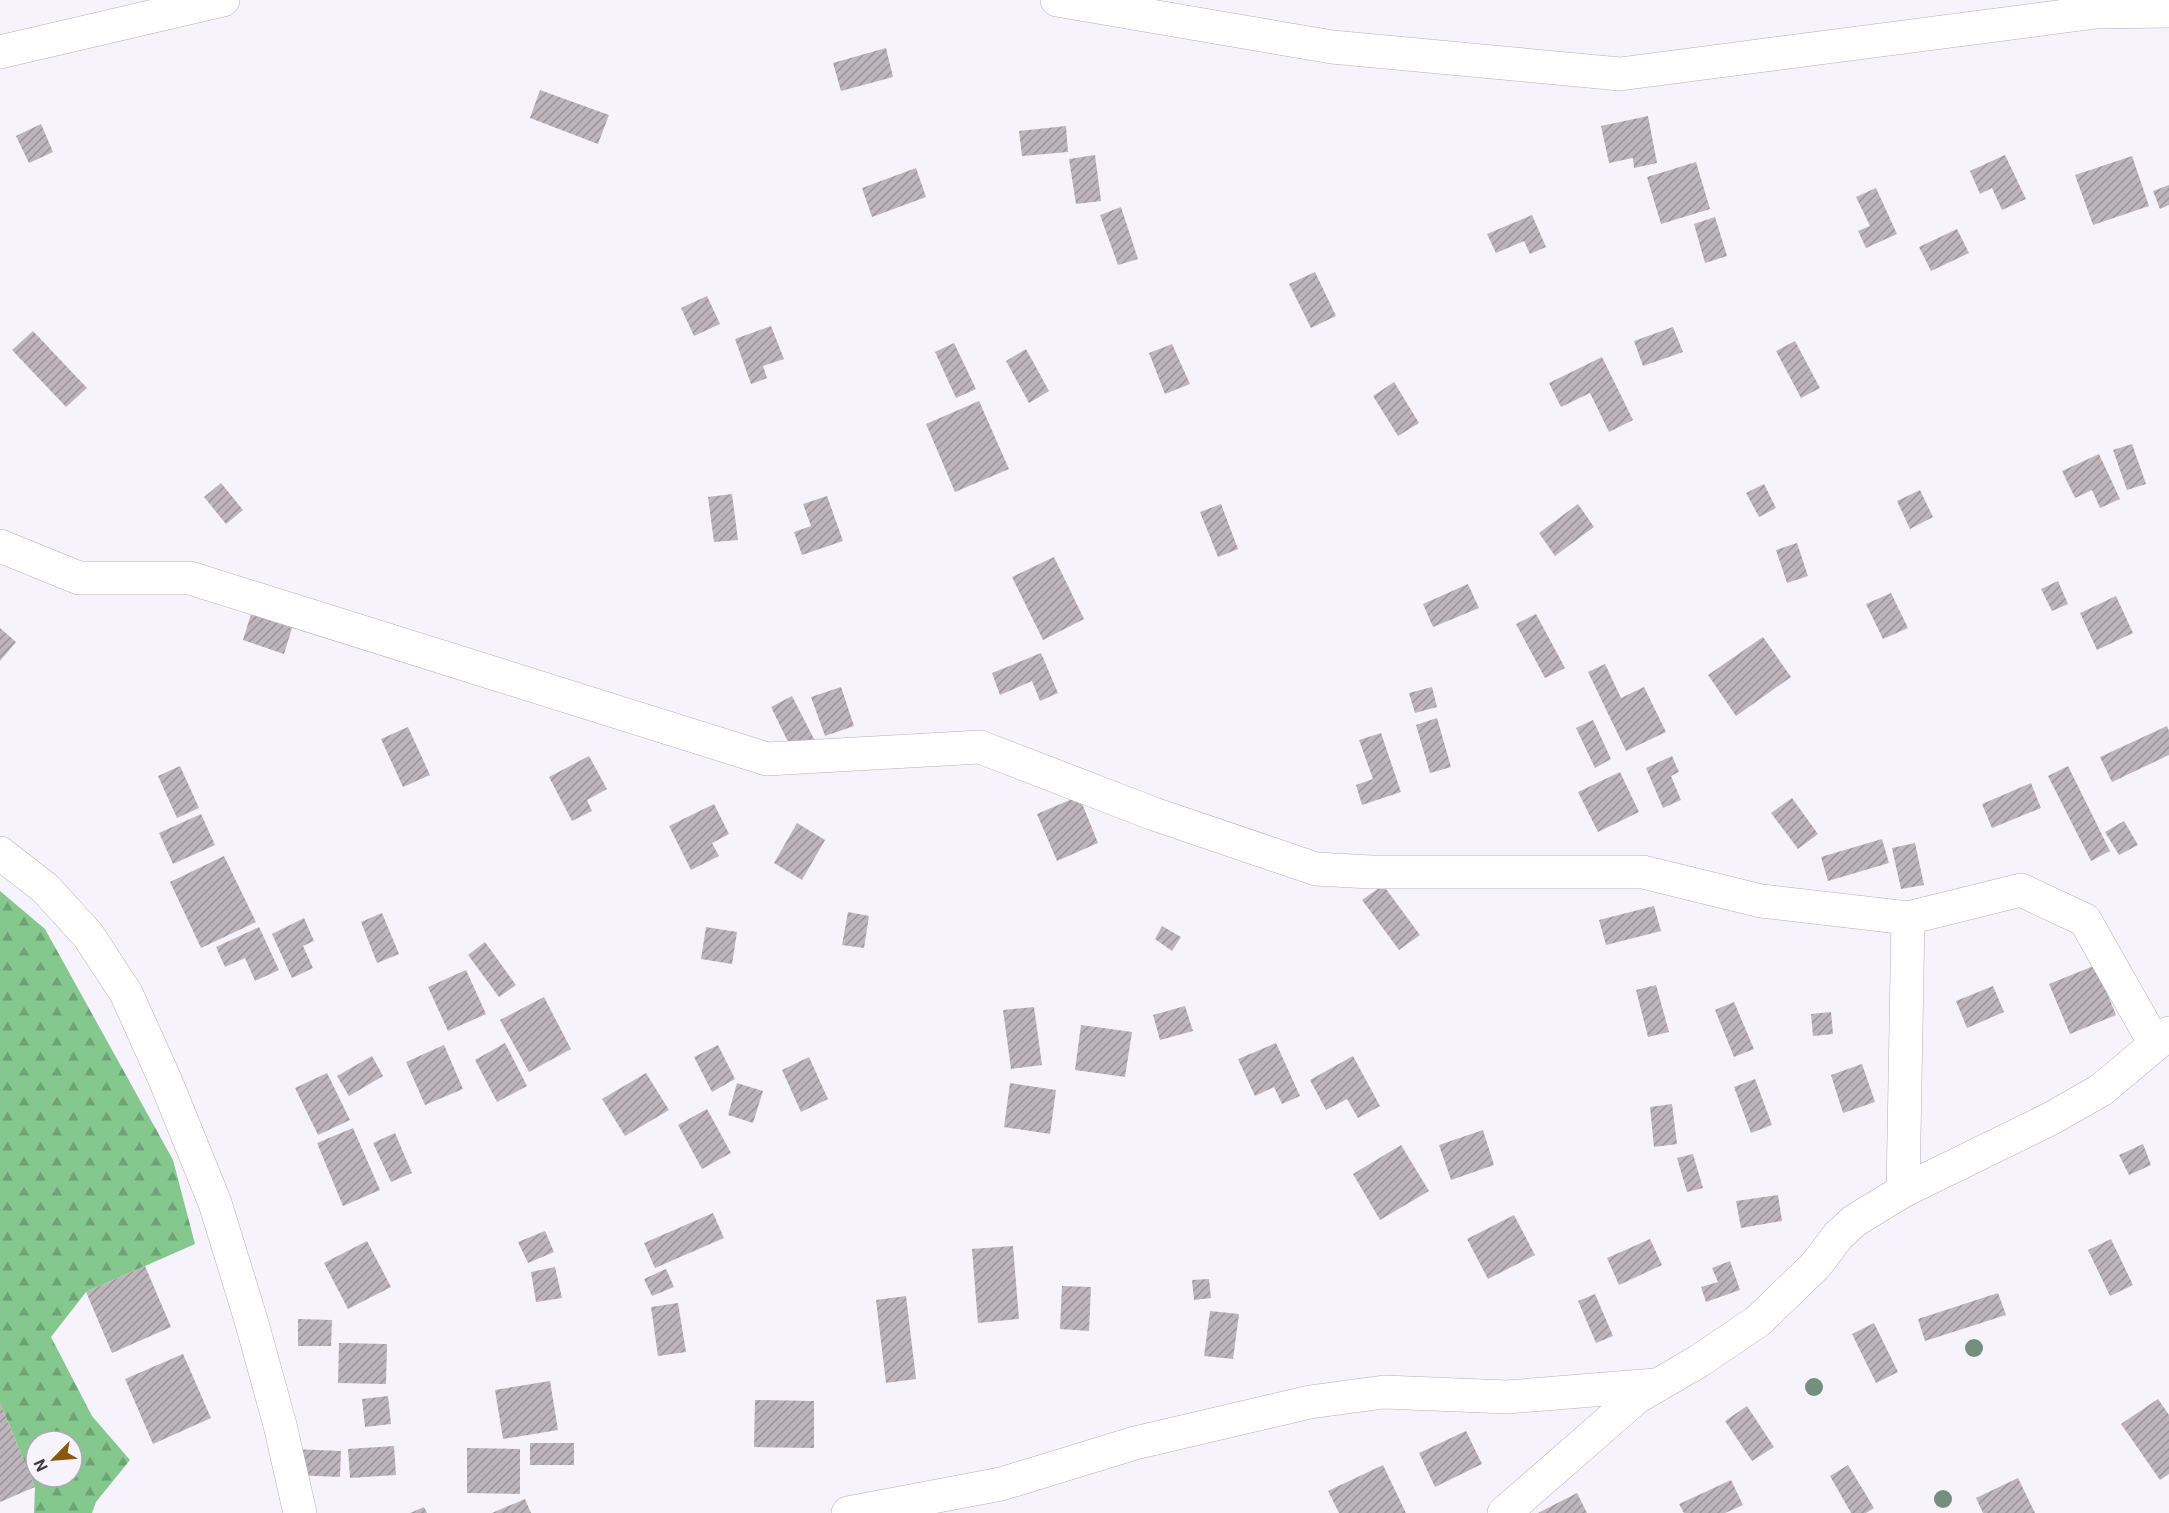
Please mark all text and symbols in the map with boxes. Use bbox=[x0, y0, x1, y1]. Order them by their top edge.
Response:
north arrow bbox=[24, 1429, 84, 1489]
text: N bbox=[30, 1456, 52, 1474]

